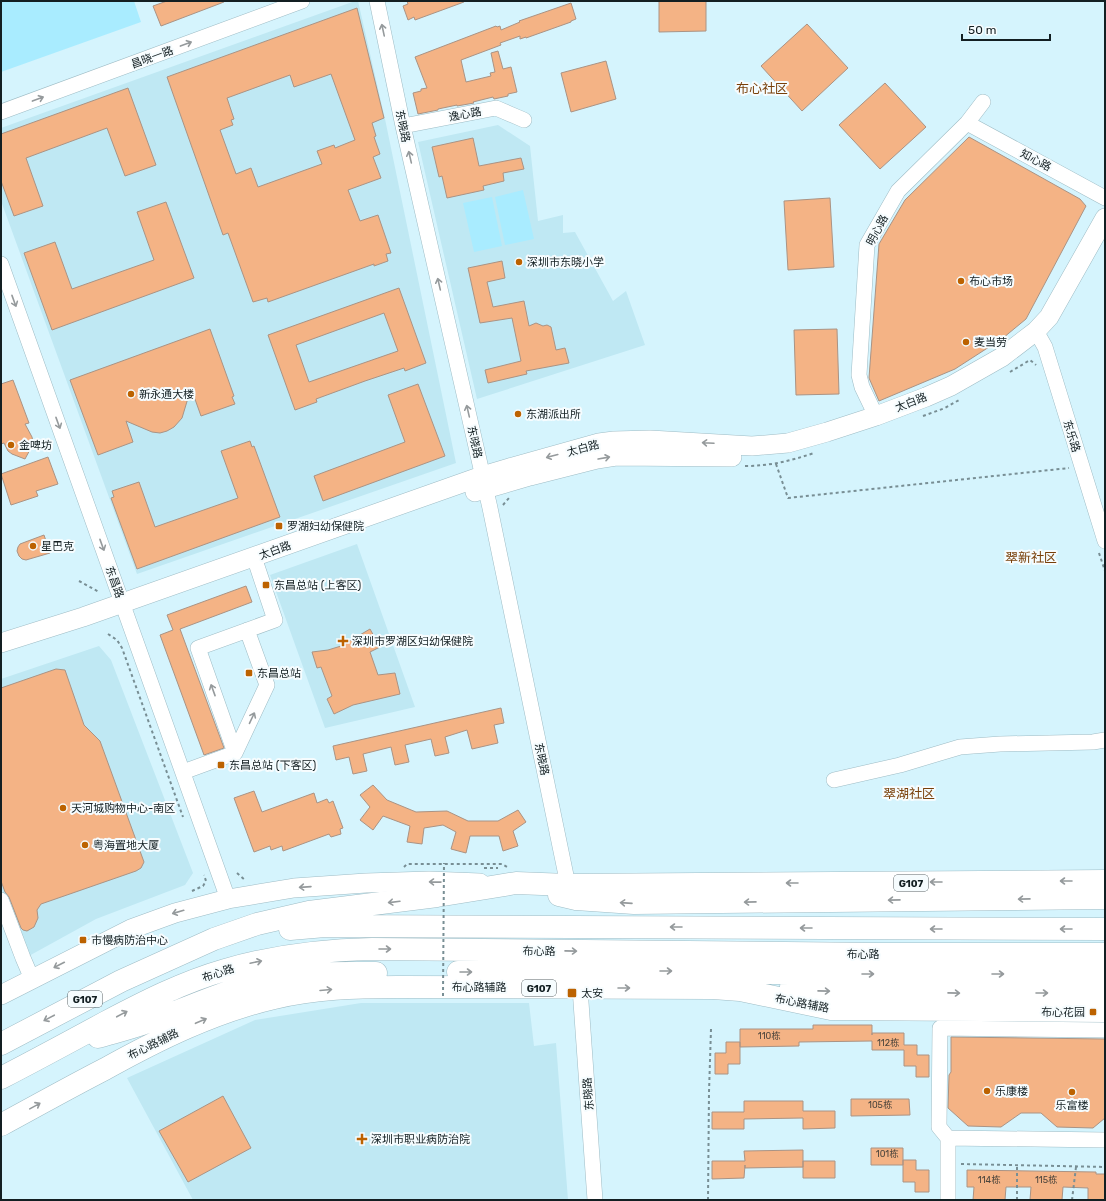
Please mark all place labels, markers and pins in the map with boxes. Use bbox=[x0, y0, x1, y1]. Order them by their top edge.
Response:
place label: 深圳市东晓小学 bbox=[527, 256, 604, 269]
marker: 深圳市东晓小学 bbox=[514, 257, 524, 267]
place label: 布心市场 bbox=[969, 275, 1013, 288]
marker: 布心市场 bbox=[956, 276, 966, 286]
place label: 麦当劳 bbox=[974, 336, 1007, 349]
marker: 麦当劳 bbox=[961, 337, 971, 347]
place label: 新永通大楼 bbox=[139, 388, 194, 401]
marker: 新永通大楼 bbox=[126, 389, 136, 399]
place label: 东湖派出所 bbox=[526, 408, 581, 421]
marker: 东湖派出所 bbox=[513, 409, 523, 419]
place label: 金啤坊 bbox=[19, 439, 52, 452]
marker: 金啤坊 bbox=[6, 440, 16, 450]
place label: 罗湖妇幼保健院 bbox=[287, 520, 364, 533]
marker: 罗湖妇幼保健院 bbox=[274, 521, 284, 531]
place label: 星巴克 bbox=[41, 540, 74, 553]
marker: 星巴克 bbox=[28, 541, 38, 551]
place label: 东昌总站 (上客区) bbox=[274, 579, 361, 592]
marker: 东昌总站 (上客区) bbox=[261, 580, 271, 590]
marker: 深圳市罗湖区妇幼保健院 bbox=[337, 635, 349, 647]
place label: 深圳市罗湖区妇幼保健院 bbox=[352, 635, 473, 648]
place label: 东昌总站 bbox=[257, 667, 301, 680]
marker: 东昌总站 bbox=[244, 668, 254, 678]
place label: 东昌总站 (下客区) bbox=[229, 759, 316, 772]
marker: 东昌总站 (下客区) bbox=[216, 760, 226, 770]
place label: 天河城购物中心-南区 bbox=[71, 802, 175, 815]
marker: 天河城购物中心-南区 bbox=[58, 803, 68, 813]
place label: 粤海置地大厦 bbox=[93, 839, 159, 852]
marker: 粤海置地大厦 bbox=[80, 840, 90, 850]
place label: 市慢病防治中心 bbox=[91, 934, 168, 947]
marker: 市慢病防治中心 bbox=[78, 935, 88, 945]
marker: 太安 bbox=[566, 987, 578, 999]
place label: 太安 bbox=[581, 987, 603, 1000]
place label: 布心花园 bbox=[1041, 1006, 1085, 1019]
marker: 布心花园 bbox=[1088, 1007, 1098, 1017]
place label: 乐康楼 bbox=[995, 1085, 1028, 1098]
marker: 乐康楼 bbox=[982, 1086, 992, 1096]
marker: 乐富楼 bbox=[1067, 1087, 1077, 1097]
place label: 乐富楼 bbox=[1056, 1099, 1089, 1112]
marker: 深圳市职业病防治院 bbox=[356, 1133, 368, 1145]
place label: 深圳市职业病防治院 bbox=[371, 1133, 470, 1146]

